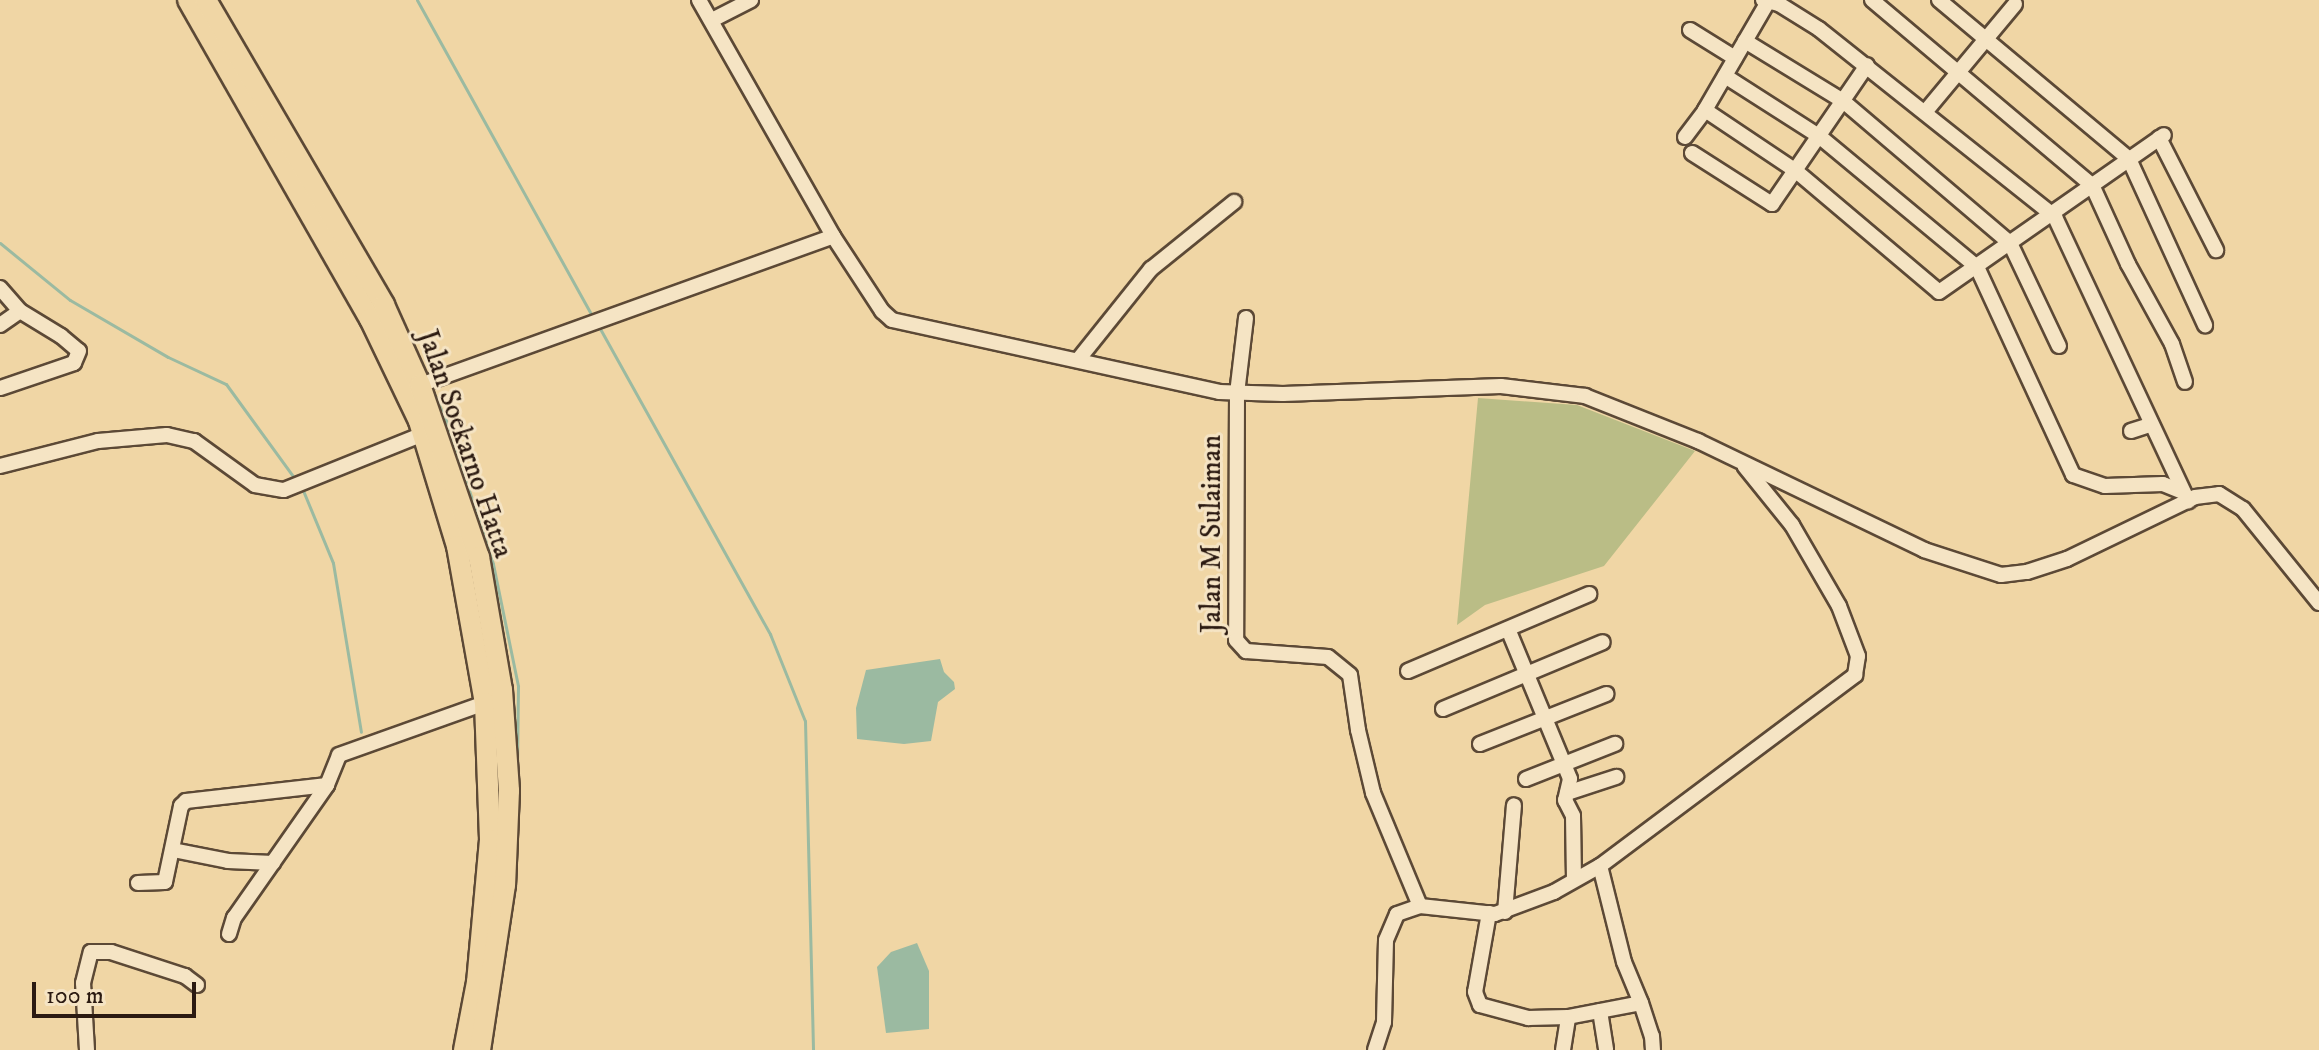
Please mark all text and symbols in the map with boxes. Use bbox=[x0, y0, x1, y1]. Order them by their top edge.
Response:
street label: Jalan Soekarno Hatta bbox=[410, 326, 520, 562]
street label: Jalan M Sulaiman bbox=[1195, 435, 1229, 633]
scale bar bbox=[36, 966, 200, 1016]
text: 100 m bbox=[46, 981, 104, 1011]

